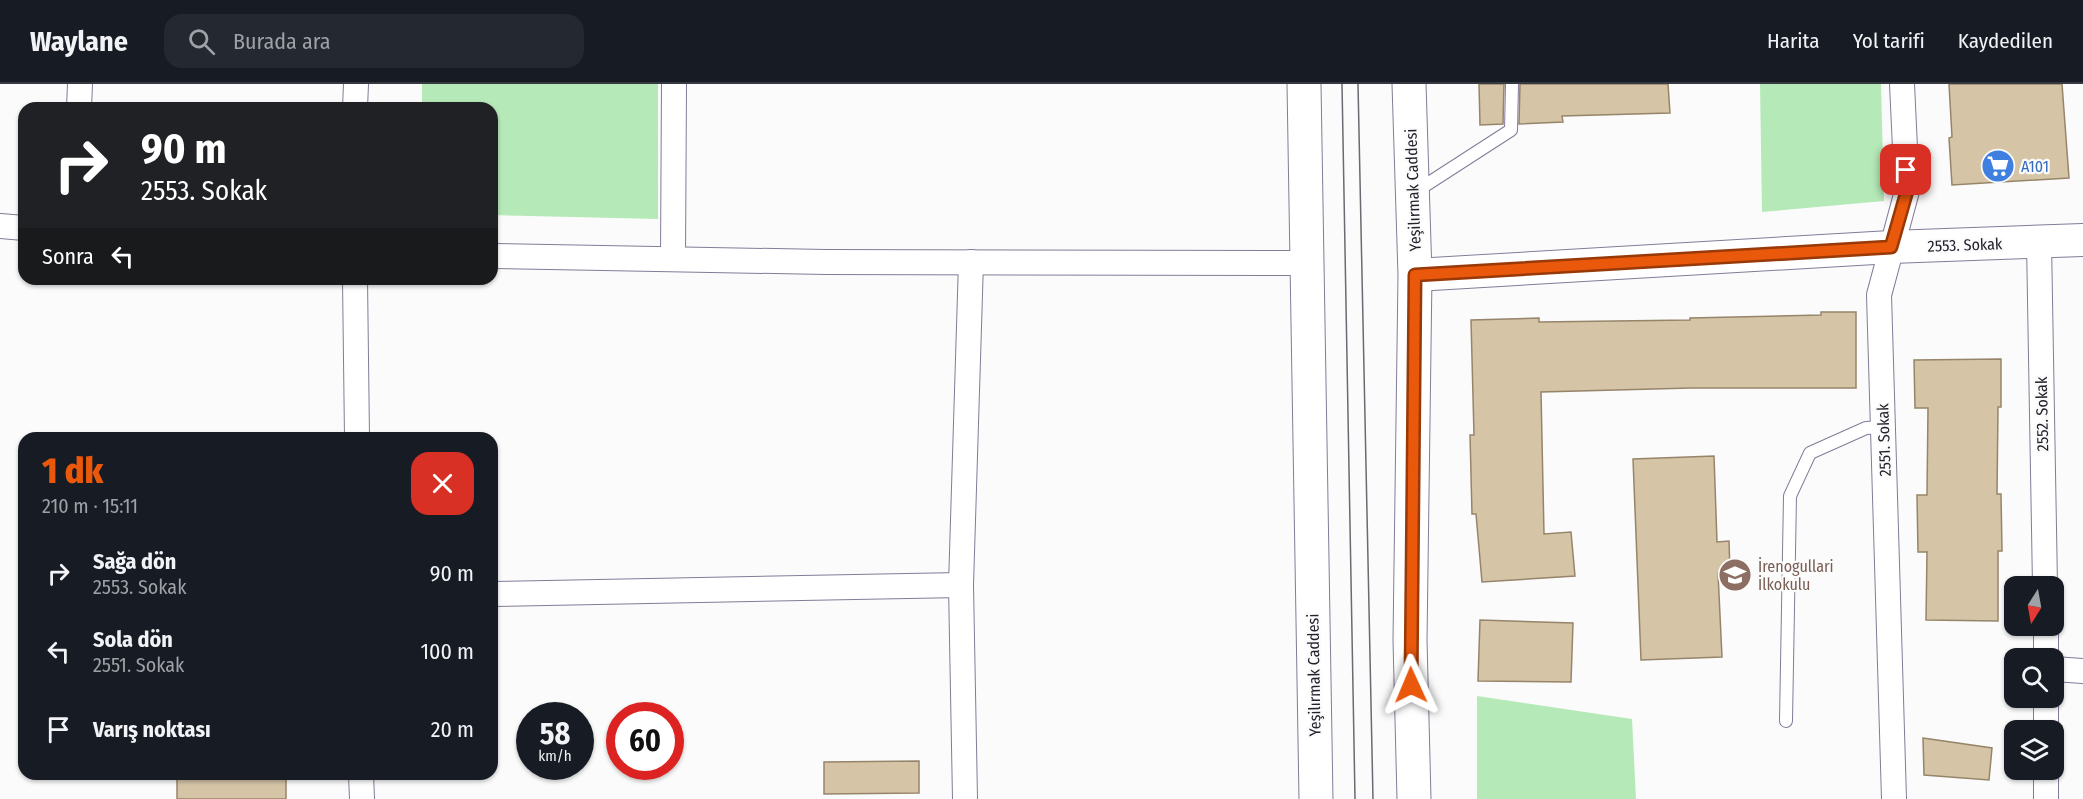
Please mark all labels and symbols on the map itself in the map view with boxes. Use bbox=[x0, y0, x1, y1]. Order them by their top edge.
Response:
street label: Yeşilırmak Caddesi bbox=[1401, 128, 1425, 252]
pin bbox=[1880, 144, 1931, 195]
supermarket icon: A101 bbox=[1980, 148, 2016, 184]
place label: A101 bbox=[2021, 157, 2049, 176]
street label: 2553. Sokak bbox=[1927, 234, 2003, 256]
street label: 2552. Sokak bbox=[2032, 376, 2052, 451]
street label: 2551. Sokak bbox=[1873, 403, 1895, 477]
school or university icon: İrenogullari İlkokulu bbox=[1717, 557, 1753, 593]
place label: İrenogullari İlkokulu bbox=[1758, 557, 1834, 594]
north arrow bbox=[2004, 576, 2064, 636]
street label: Yeşilırmak Caddesi bbox=[1303, 613, 1325, 737]
position arrow bbox=[1379, 653, 1443, 717]
speed limit sign: 60 bbox=[606, 702, 684, 780]

